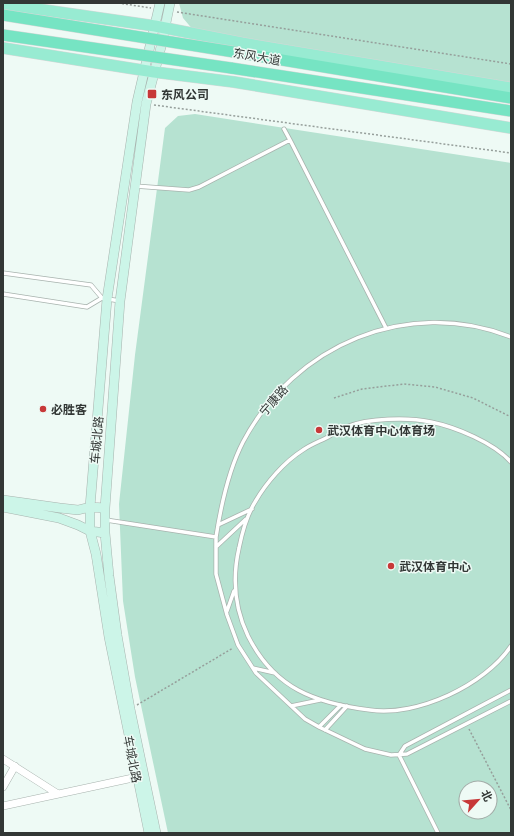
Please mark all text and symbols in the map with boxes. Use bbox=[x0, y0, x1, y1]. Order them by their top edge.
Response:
street label: 东风大道 bbox=[232, 45, 282, 67]
place label: 东风公司 bbox=[161, 87, 209, 101]
marker: 东风公司 bbox=[146, 88, 158, 100]
street label: 宁康路 bbox=[256, 382, 290, 418]
place label: 必胜客 bbox=[51, 402, 87, 416]
marker: 必胜客 bbox=[38, 404, 48, 414]
street label: 车城北路 bbox=[87, 415, 105, 465]
place label: 武汉体育中心体育场 bbox=[327, 423, 435, 437]
marker: 武汉体育中心体育场 bbox=[314, 425, 324, 435]
place label: 武汉体育中心 bbox=[399, 559, 471, 573]
marker: 武汉体育中心 bbox=[386, 561, 396, 571]
street label: 车城北路 bbox=[122, 734, 144, 784]
north arrow bbox=[458, 780, 498, 820]
text: 北 bbox=[479, 787, 496, 803]

